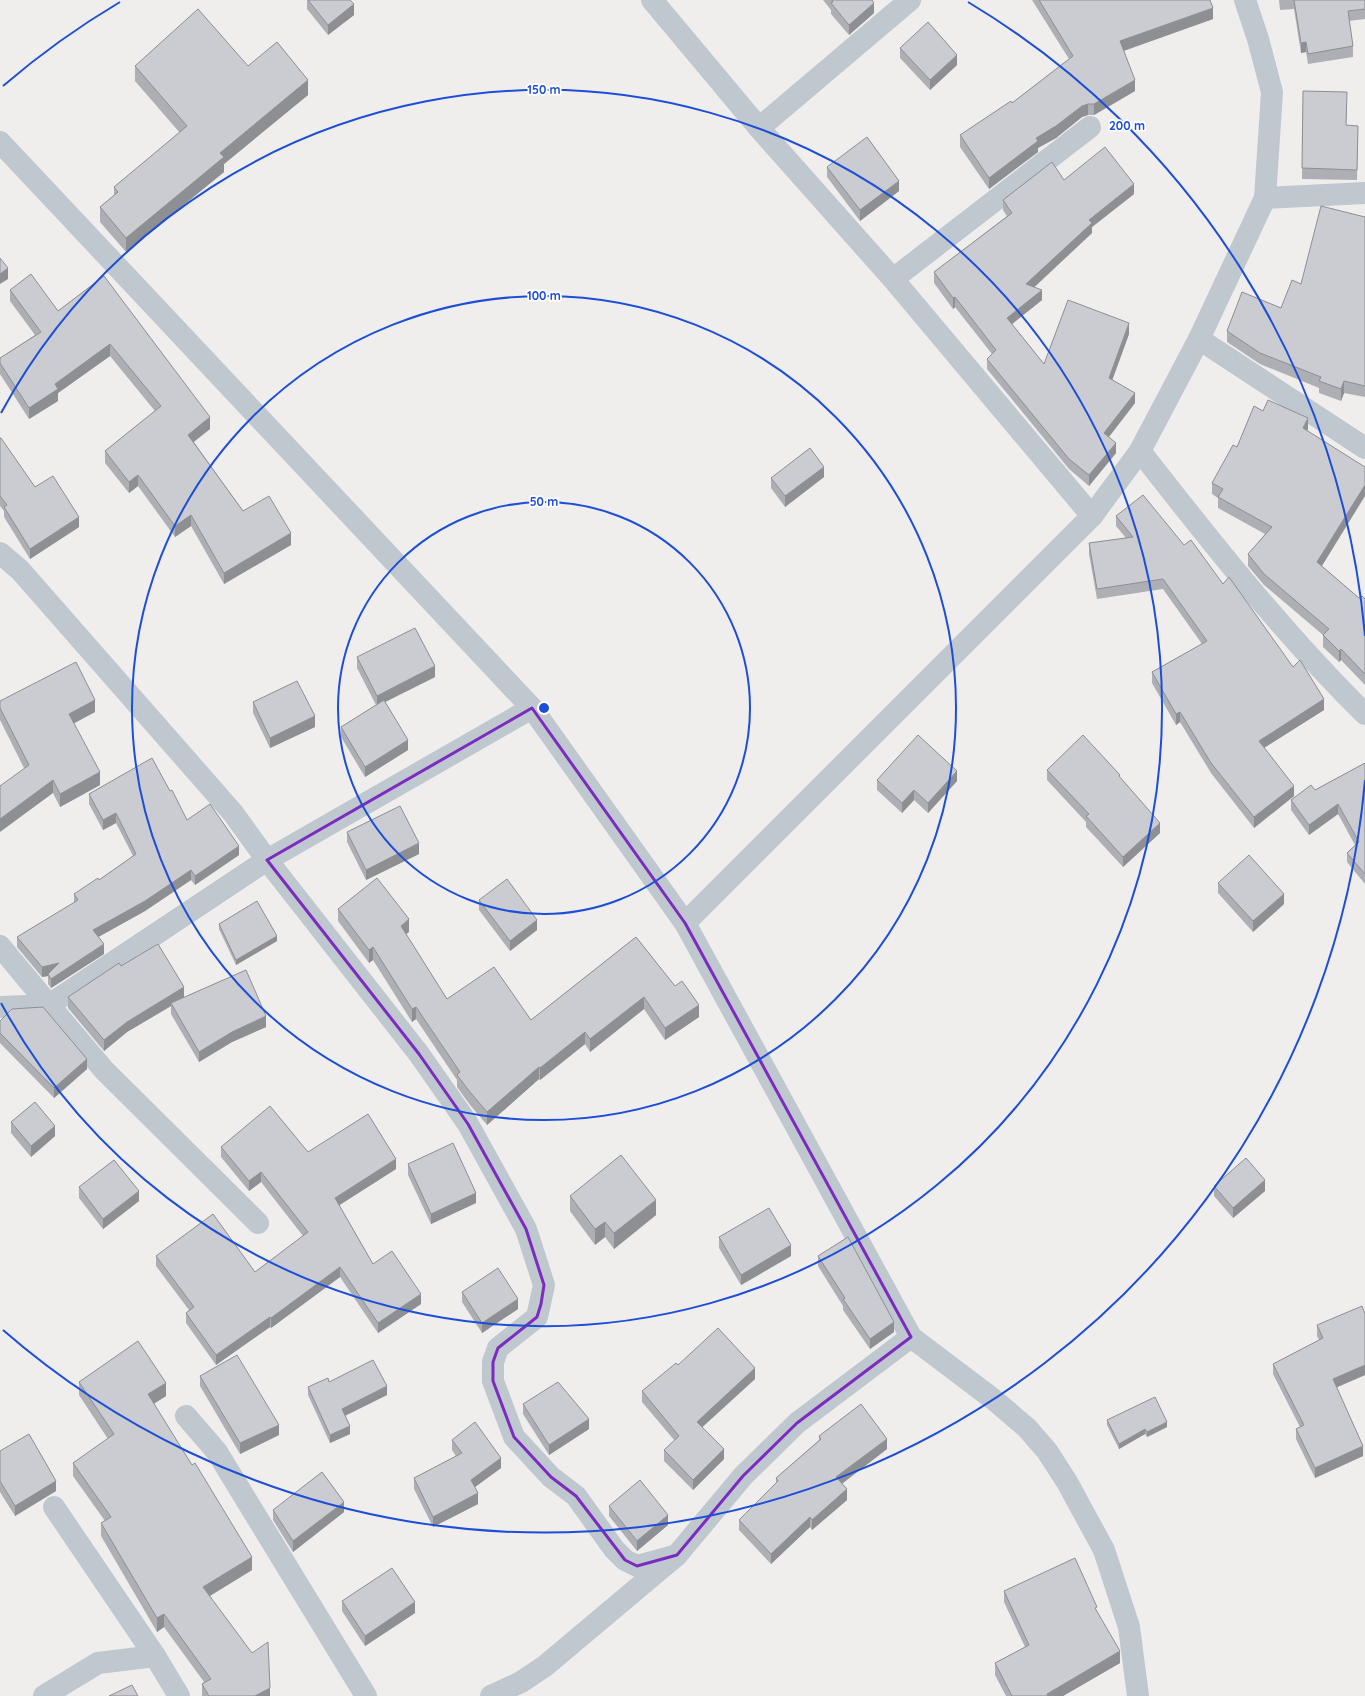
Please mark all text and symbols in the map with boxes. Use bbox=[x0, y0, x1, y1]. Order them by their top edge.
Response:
text: 150 m bbox=[527, 82, 561, 97]
text: 200 m bbox=[1109, 118, 1145, 133]
text: 100 m bbox=[527, 288, 561, 303]
text: 50 m bbox=[530, 494, 558, 509]
centre of rings bbox=[537, 701, 551, 715]

